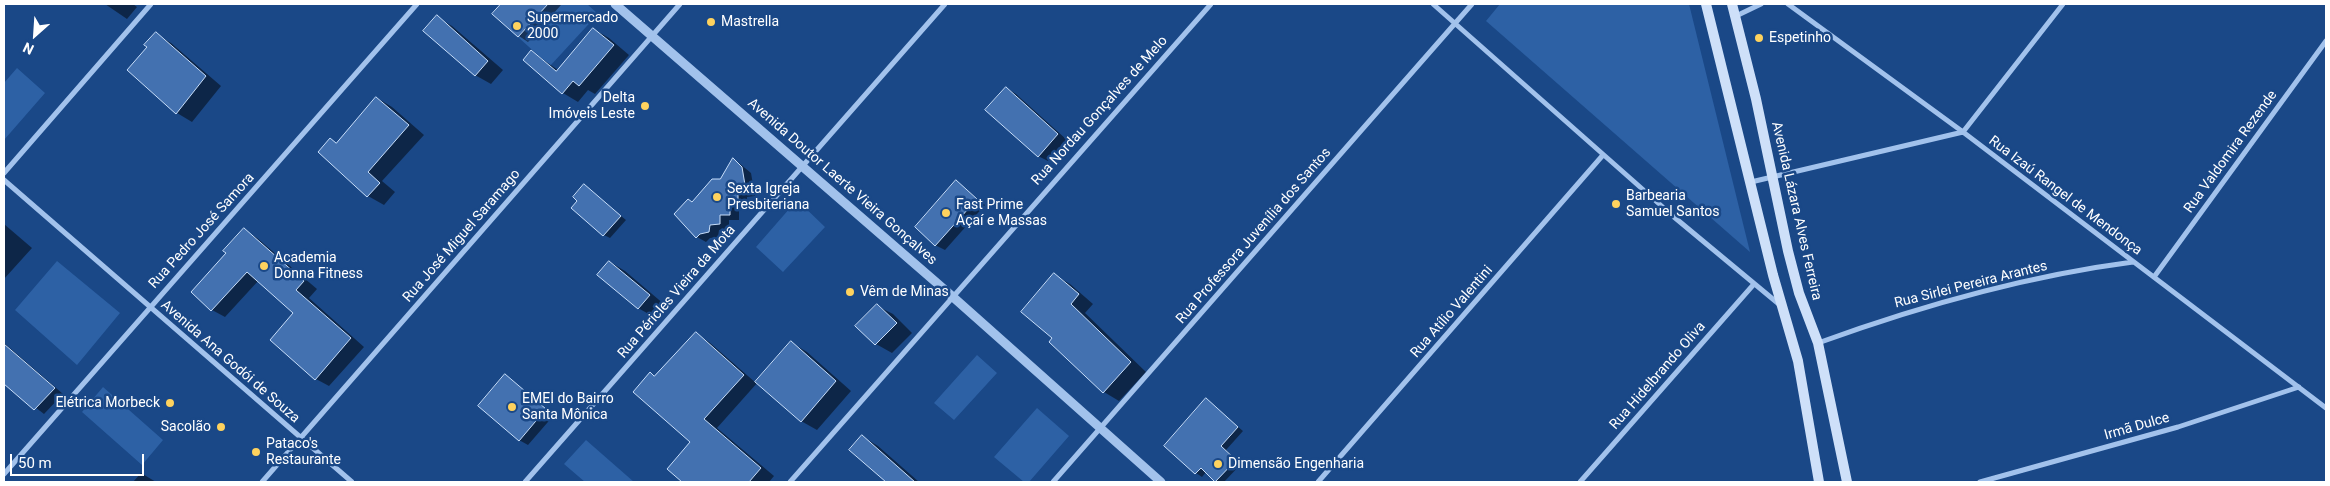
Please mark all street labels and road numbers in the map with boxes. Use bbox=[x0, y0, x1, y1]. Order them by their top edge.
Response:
street label: Rua Nordau Gonçalves de Melo bbox=[1029, 33, 1171, 189]
street label: Rua Valdomira Rezende bbox=[2181, 87, 2281, 217]
street label: Avenida Doutor Laerte Vieira Gonçalves bbox=[744, 95, 940, 269]
street label: Avenida Lázara Alves Ferreira bbox=[1767, 120, 1825, 302]
street label: Rua Izaú Rangel de Mendonça bbox=[1985, 133, 2145, 259]
street label: Rua Professora Juvenília dos Santos bbox=[1173, 145, 1335, 327]
street label: Rua José Miguel Saramago bbox=[400, 166, 524, 306]
street label: Rua Pedro José Samora bbox=[146, 170, 258, 292]
street label: Rua Péricles Vieira da Mota bbox=[615, 222, 739, 362]
street label: Rua Sirlei Pereira Arantes bbox=[1893, 258, 2049, 312]
street label: Rua Atílio Valentini bbox=[1407, 262, 1497, 362]
street label: Avenida Ana Godói de Souza bbox=[157, 297, 303, 427]
street label: Rua Hidelbrando Oliva bbox=[1607, 319, 1709, 433]
street label: Irmã Dulce bbox=[2102, 410, 2172, 444]

